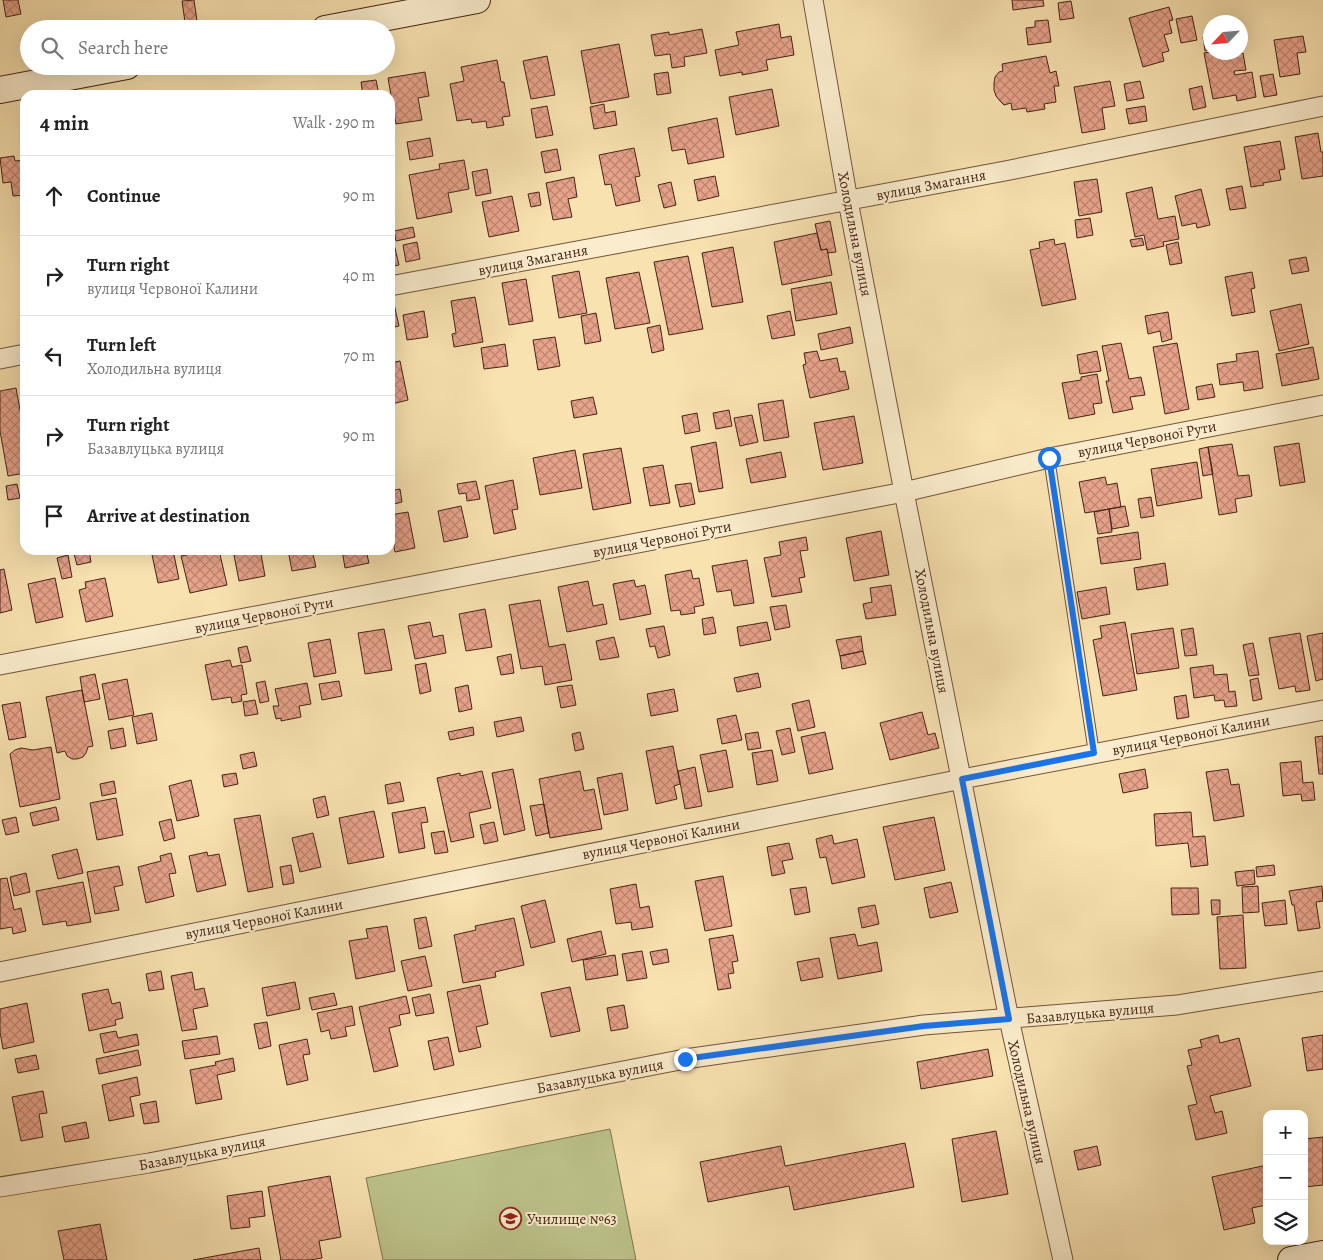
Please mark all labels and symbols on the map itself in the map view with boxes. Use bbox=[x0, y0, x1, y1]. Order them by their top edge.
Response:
north arrow bbox=[1203, 15, 1248, 60]
street label: вулиця Змагання bbox=[874, 165, 988, 205]
street label: Холодильна вулиця bbox=[833, 170, 877, 298]
street label: вулиця Змагання bbox=[476, 240, 590, 280]
street label: вулиця Червоної Рути bbox=[1076, 416, 1218, 462]
route start bbox=[1038, 447, 1061, 470]
street label: вулиця Червоної Рути bbox=[591, 516, 733, 562]
street label: Холодильна вулиця bbox=[910, 567, 954, 695]
street label: вулиця Червоної Рути bbox=[193, 592, 335, 638]
street label: вулиця Червоної Калини bbox=[1110, 710, 1272, 760]
street label: вулиця Червоної Калини bbox=[580, 814, 742, 864]
street label: вулиця Червоної Калини bbox=[183, 894, 345, 944]
street label: Базавлуцька вулиця bbox=[1025, 997, 1155, 1029]
street label: Холодильна вулиця bbox=[1003, 1038, 1051, 1166]
route end bbox=[674, 1048, 697, 1071]
street label: Базавлуцька вулиця bbox=[535, 1054, 665, 1098]
street label: Базавлуцька вулиця bbox=[137, 1131, 267, 1175]
school or university icon: Училище №63 bbox=[499, 1207, 523, 1231]
place label: Училище №63 bbox=[527, 1209, 617, 1229]

